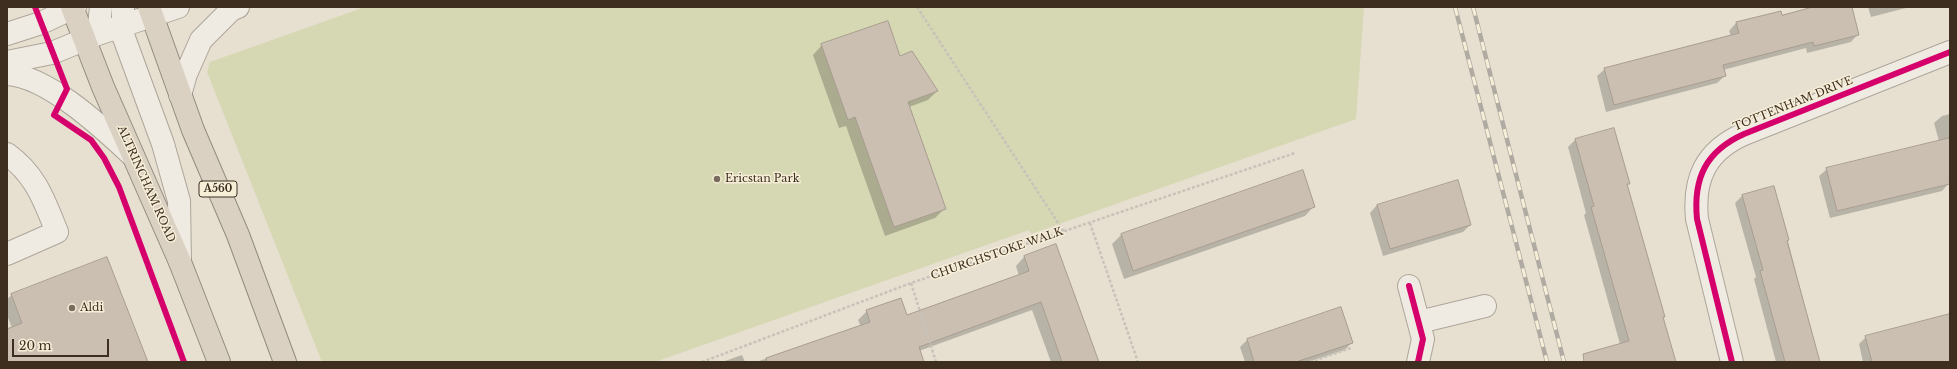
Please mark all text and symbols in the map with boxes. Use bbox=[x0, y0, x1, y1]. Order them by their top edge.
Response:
street label: TOTTENHAM DRIVE bbox=[1731, 74, 1855, 134]
street label: ALTRINCHAM ROAD bbox=[114, 124, 178, 244]
place label: Ericstan Park bbox=[725, 172, 799, 186]
marker: Ericstan Park bbox=[712, 174, 722, 184]
road number: A560 bbox=[199, 181, 237, 197]
street label: CHURCHSTOKE WALK bbox=[929, 225, 1065, 283]
place label: Aldi bbox=[80, 301, 103, 315]
marker: Aldi bbox=[67, 303, 77, 313]
scale bar bbox=[14, 331, 111, 357]
text: 20 m bbox=[19, 338, 51, 353]

